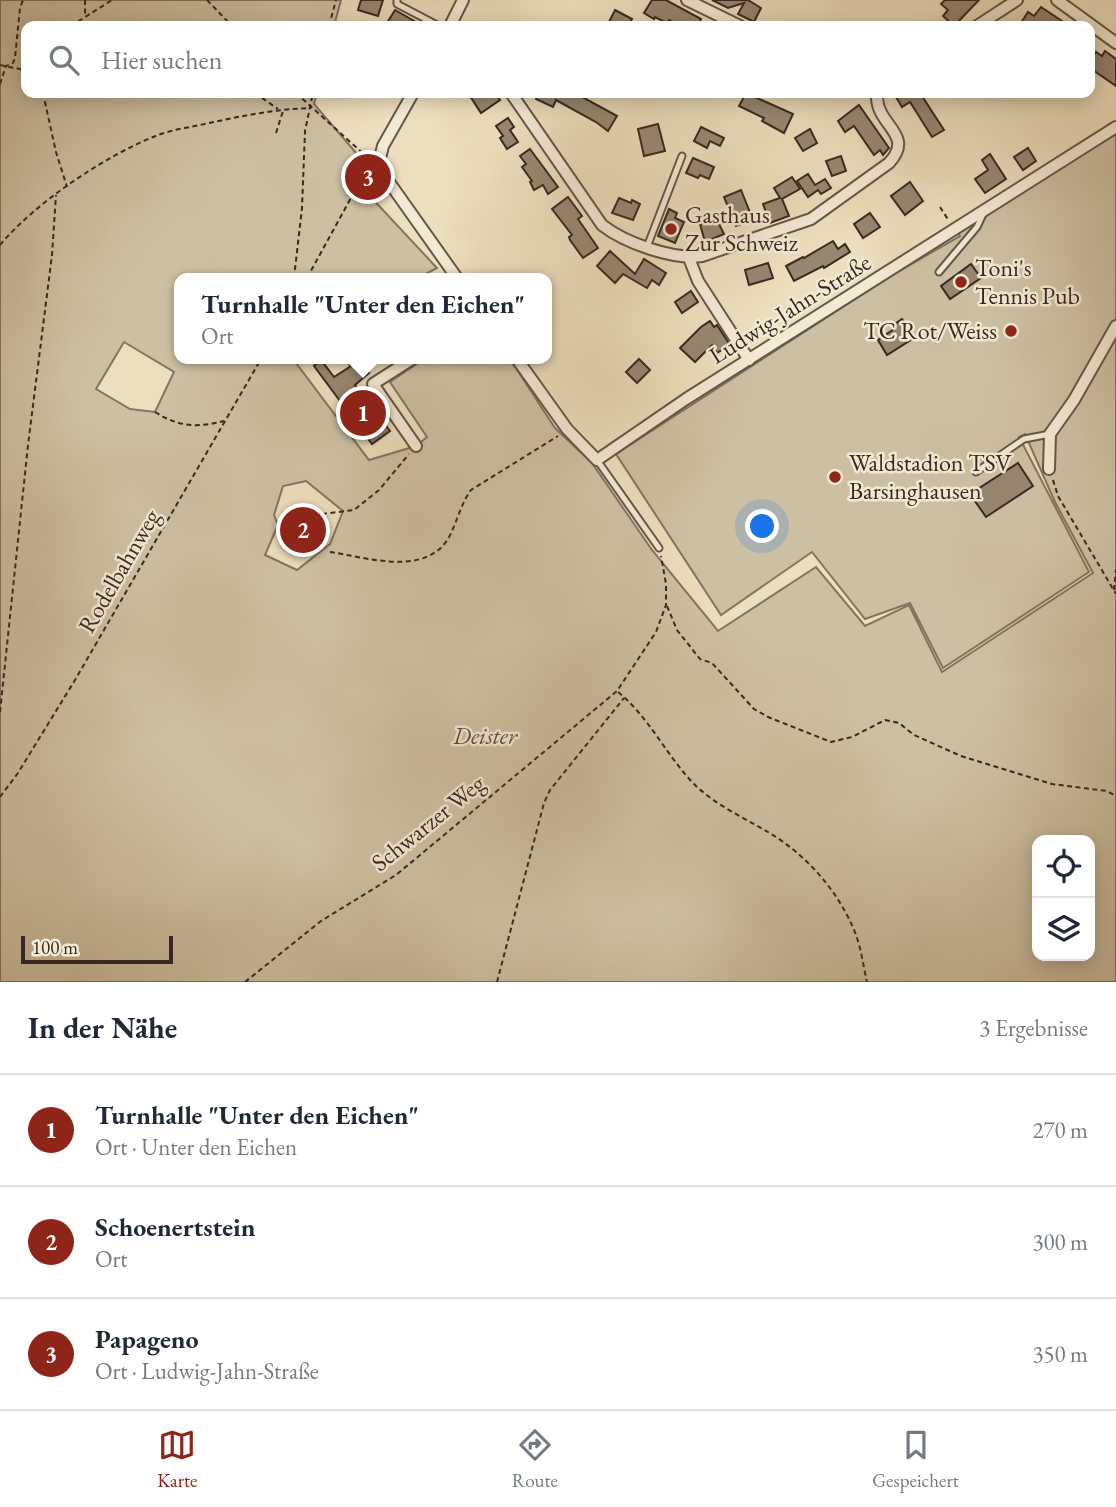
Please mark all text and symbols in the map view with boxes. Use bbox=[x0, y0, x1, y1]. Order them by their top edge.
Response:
search box bbox=[21, 21, 1095, 98]
icon: search bbox=[45, 41, 83, 79]
text: Hier suchen bbox=[101, 43, 222, 77]
pin: 3 bbox=[345, 151, 391, 203]
place label: Gasthaus Zur Schweiz bbox=[685, 199, 798, 258]
marker: Gasthaus Zur Schweiz bbox=[663, 221, 679, 237]
street label: Ludwig-Jahn-Straße bbox=[703, 246, 876, 371]
place label: Toni's Tennis Pub bbox=[975, 252, 1080, 311]
popup bbox=[174, 273, 552, 364]
marker: Toni's Tennis Pub bbox=[953, 274, 969, 290]
text: Turnhalle "Unter den Eichen" bbox=[201, 287, 525, 321]
place label: TC Rot/Weiss bbox=[863, 315, 997, 346]
text: Ort bbox=[201, 321, 234, 351]
marker: TC Rot/Weiss bbox=[1003, 323, 1019, 339]
pin: 1 bbox=[340, 387, 386, 439]
place label: Waldstadion TSV Barsinghausen bbox=[849, 447, 1013, 506]
marker: Waldstadion TSV Barsinghausen bbox=[827, 469, 843, 485]
street label: Rodelbahnweg bbox=[71, 503, 167, 638]
pin: 2 bbox=[280, 504, 326, 556]
your location bbox=[745, 509, 779, 543]
park label: Deister bbox=[452, 720, 519, 751]
street label: Schwarzer Weg bbox=[365, 767, 491, 878]
map controls bbox=[1032, 835, 1095, 961]
button: locate bbox=[1032, 835, 1095, 898]
button: layers bbox=[1032, 898, 1095, 961]
scale bar bbox=[21, 933, 173, 965]
text: 100 m bbox=[32, 935, 78, 960]
text: In der Nähe bbox=[28, 1008, 177, 1047]
text: 3 Ergebnisse bbox=[979, 1013, 1088, 1043]
text: Turnhalle "Unter den Eichen" bbox=[95, 1098, 419, 1132]
text: 1 bbox=[45, 1115, 57, 1145]
text: 270 m bbox=[1032, 1115, 1088, 1145]
text: Ort · Unter den Eichen bbox=[95, 1132, 297, 1162]
text: Schoenertstein bbox=[95, 1210, 256, 1244]
text: 2 bbox=[45, 1227, 57, 1257]
text: 300 m bbox=[1032, 1227, 1088, 1257]
text: Ort bbox=[95, 1244, 127, 1274]
text: Papageno bbox=[95, 1322, 199, 1356]
text: 3 bbox=[45, 1339, 57, 1369]
text: 350 m bbox=[1032, 1339, 1088, 1369]
text: Ort · Ludwig-Jahn-Straße bbox=[95, 1356, 319, 1386]
tab: Karte bbox=[157, 1426, 197, 1493]
tab: Route bbox=[512, 1426, 558, 1493]
tab: Gespeichert bbox=[872, 1426, 959, 1493]

